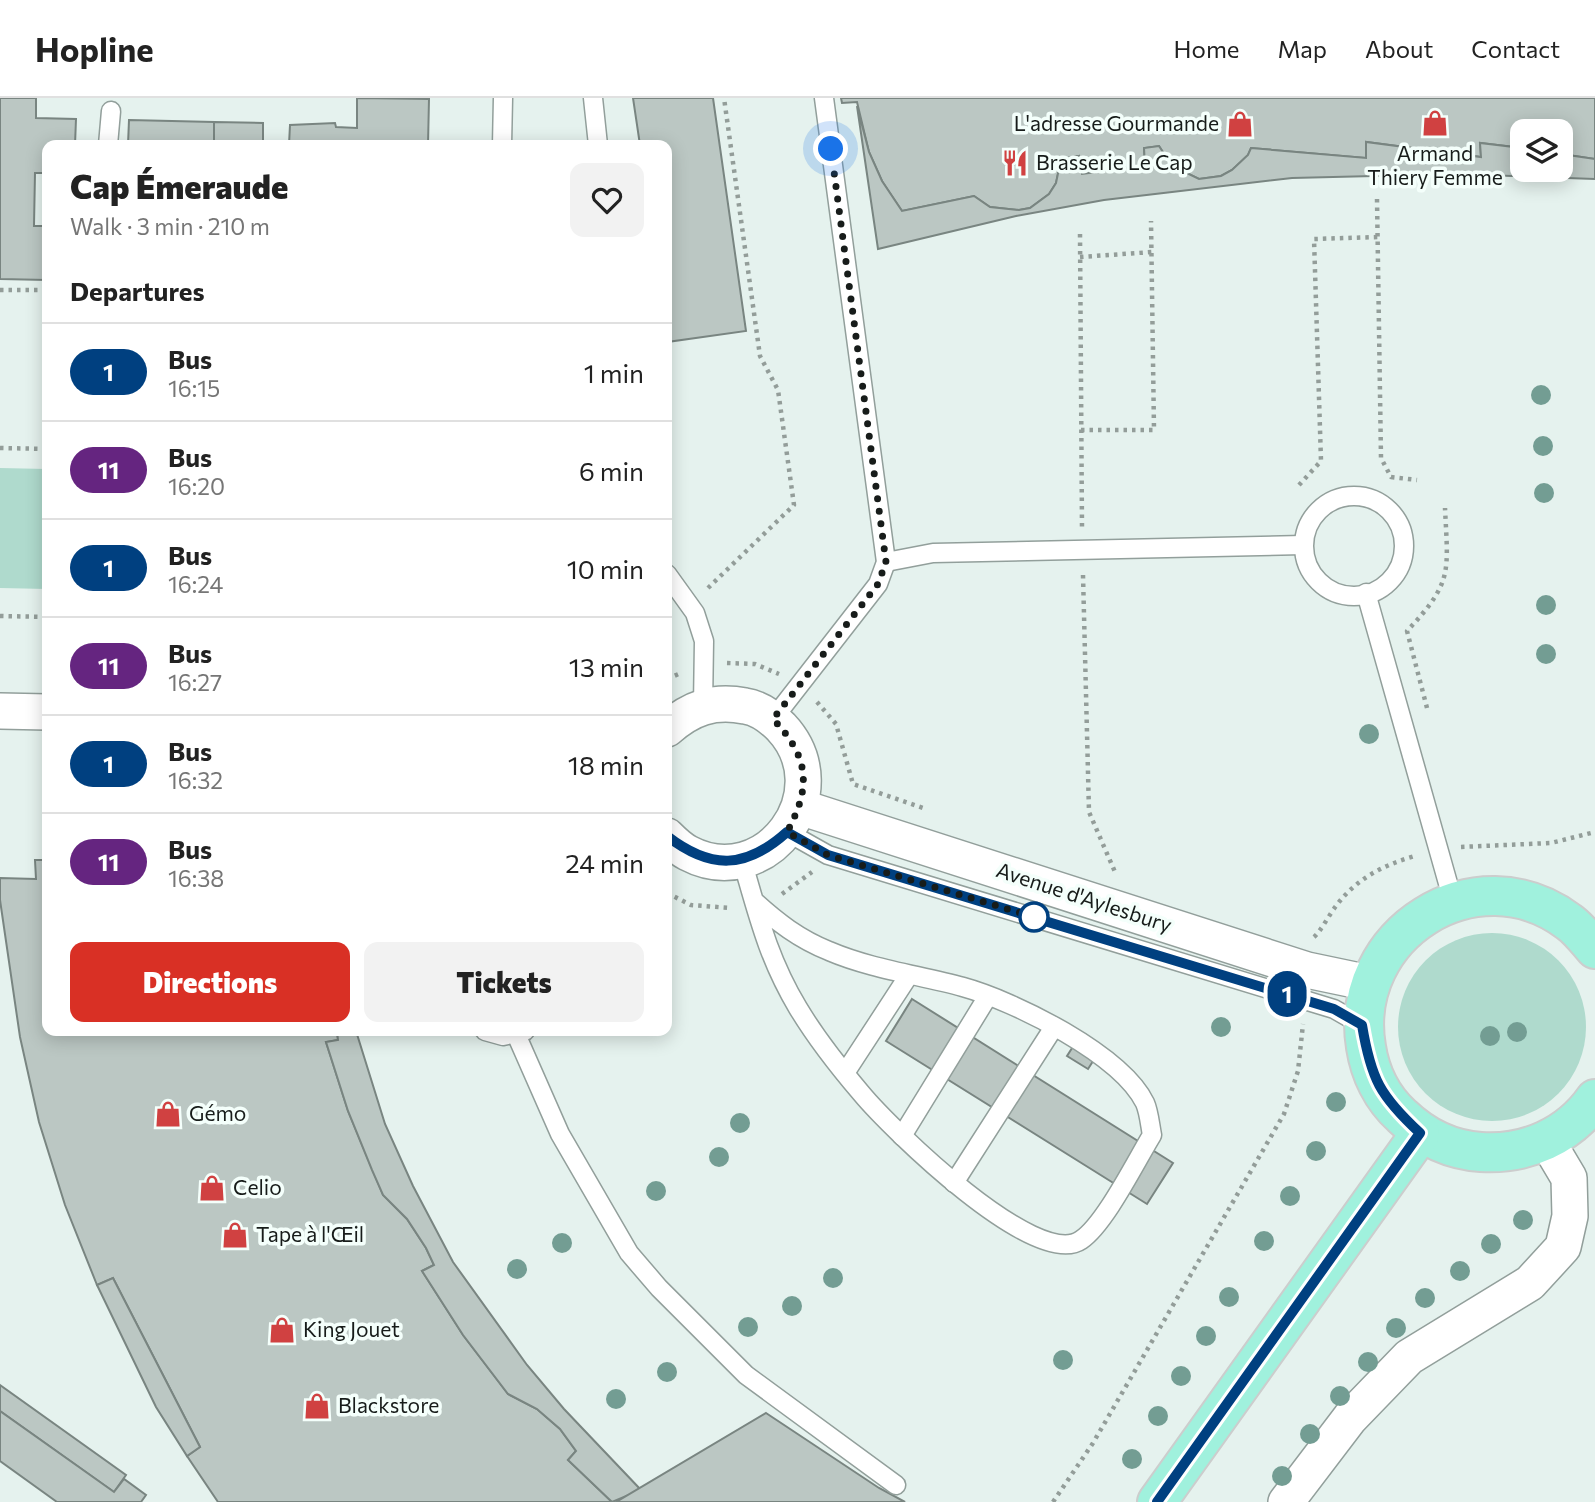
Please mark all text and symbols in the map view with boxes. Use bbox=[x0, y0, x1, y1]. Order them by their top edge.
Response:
text: Hopline bbox=[35, 28, 154, 69]
text: Home bbox=[1174, 34, 1240, 63]
text: Map bbox=[1278, 34, 1327, 63]
text: About bbox=[1365, 34, 1433, 63]
text: Contact bbox=[1471, 34, 1560, 63]
shop icon: Armand Thiery Femme bbox=[1420, 108, 1450, 138]
shop icon: L'adresse Gourmande bbox=[1225, 109, 1255, 139]
place label: L'adresse Gourmande bbox=[1014, 110, 1219, 135]
map controls bbox=[1510, 119, 1573, 182]
button: layers bbox=[1510, 119, 1573, 182]
your location bbox=[813, 131, 848, 166]
place label: Armand Thiery Femme bbox=[1367, 140, 1503, 189]
restaurant icon: Brasserie Le Cap bbox=[1000, 148, 1030, 178]
place label: Brasserie Le Cap bbox=[1036, 149, 1193, 174]
button: heart bbox=[570, 163, 644, 237]
text: Cap Émeraude bbox=[70, 165, 288, 206]
text: Walk · 3 min · 210 m bbox=[70, 212, 270, 240]
text: Departures bbox=[70, 275, 205, 306]
text: Bus bbox=[168, 343, 212, 374]
text: 1 bbox=[103, 357, 114, 386]
text: 1 min bbox=[584, 357, 644, 388]
text: 16:15 bbox=[168, 374, 220, 402]
text: Bus bbox=[168, 441, 212, 472]
text: 11 bbox=[98, 455, 119, 484]
text: 6 min bbox=[579, 455, 644, 486]
text: 16:20 bbox=[168, 472, 225, 500]
text: Bus bbox=[168, 539, 212, 570]
text: 1 bbox=[103, 553, 114, 582]
text: 10 min bbox=[567, 553, 644, 584]
text: 16:24 bbox=[168, 570, 223, 598]
text: Bus bbox=[168, 637, 212, 668]
text: 11 bbox=[98, 651, 119, 680]
text: 13 min bbox=[569, 651, 644, 682]
text: 16:27 bbox=[168, 668, 222, 696]
text: Bus bbox=[168, 735, 212, 766]
text: 1 bbox=[103, 749, 114, 778]
text: 18 min bbox=[568, 749, 644, 780]
text: 16:32 bbox=[168, 766, 223, 794]
text: Bus bbox=[168, 833, 212, 864]
text: 11 bbox=[98, 847, 119, 876]
text: 24 min bbox=[565, 847, 644, 878]
street label: Avenue d'Aylesbury bbox=[993, 856, 1176, 937]
text: 16:38 bbox=[168, 864, 224, 892]
unlabelled marker bbox=[1019, 902, 1049, 932]
button: Directions bbox=[70, 942, 350, 1022]
button: Tickets bbox=[364, 942, 644, 1022]
line badge: 1 bbox=[1264, 971, 1310, 1017]
text: 1 bbox=[1282, 979, 1292, 1008]
shop icon: Gémo bbox=[153, 1099, 183, 1129]
place label: Gémo bbox=[189, 1100, 246, 1125]
shop icon: Celio bbox=[197, 1173, 227, 1203]
place label: Celio bbox=[233, 1174, 282, 1199]
shop icon: Tape à l'Œil bbox=[220, 1220, 250, 1250]
place label: Tape à l'Œil bbox=[256, 1221, 364, 1246]
shop icon: King Jouet bbox=[267, 1315, 297, 1345]
place label: King Jouet bbox=[303, 1316, 400, 1341]
shop icon: Blackstore bbox=[302, 1391, 332, 1421]
place label: Blackstore bbox=[338, 1392, 439, 1417]

